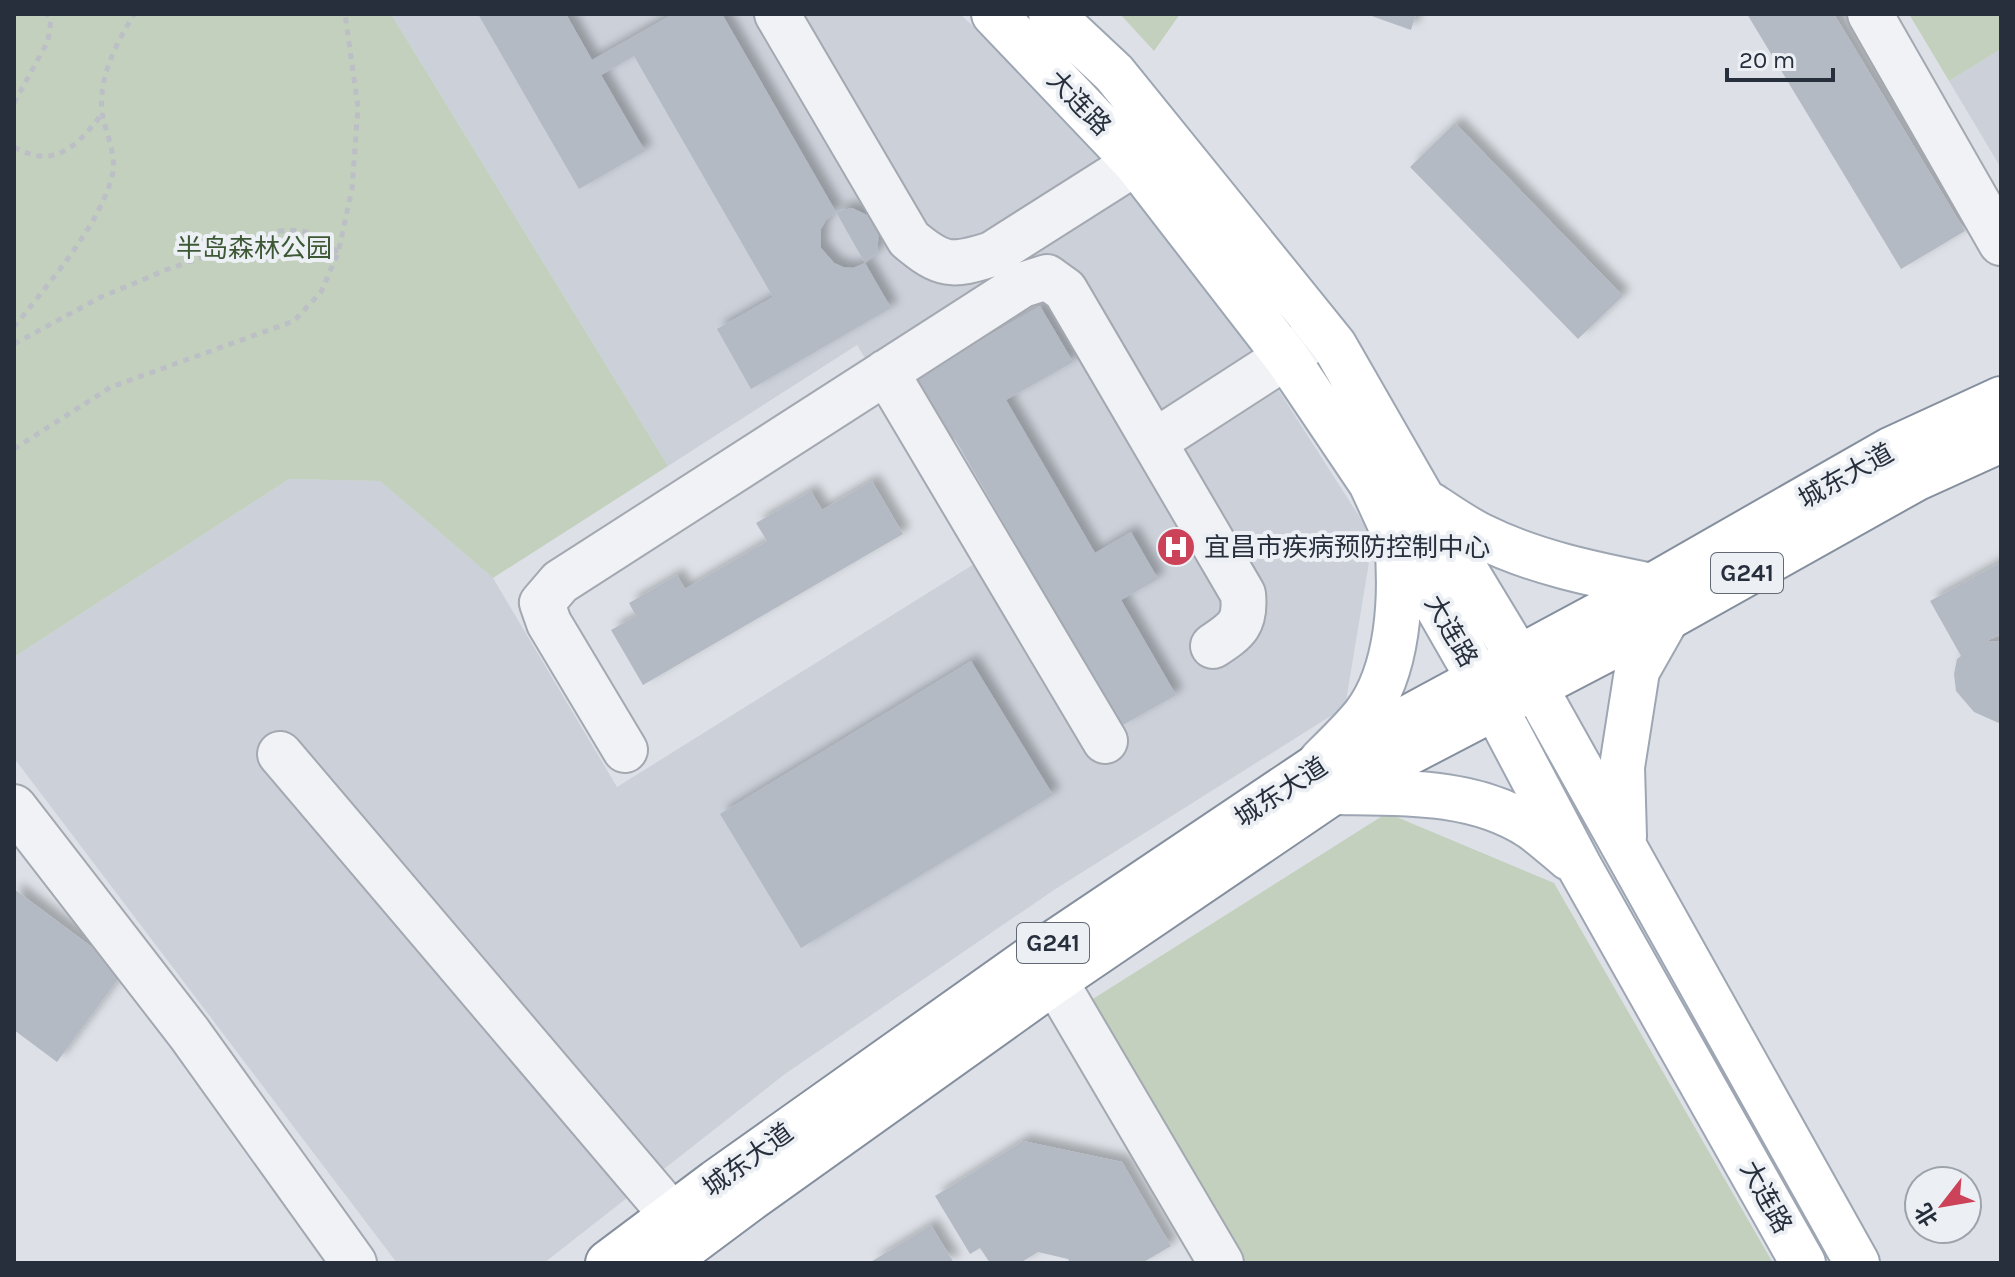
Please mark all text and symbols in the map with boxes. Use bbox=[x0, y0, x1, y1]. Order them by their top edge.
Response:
scale bar bbox=[1727, 32, 1833, 82]
text: 20 m bbox=[1739, 46, 1795, 74]
street label: 大连路 bbox=[1041, 64, 1117, 142]
park label: 半岛森林公园 bbox=[176, 233, 332, 264]
street label: 城东大道 bbox=[1793, 437, 1899, 515]
hospital icon: 宜昌市疾病预防控制中心 bbox=[1155, 526, 1197, 568]
place label: 宜昌市疾病预防控制中心 bbox=[1204, 532, 1490, 563]
road number: G241 bbox=[1711, 553, 1783, 593]
street label: 大连路 bbox=[1418, 589, 1484, 673]
street label: 城东大道 bbox=[1229, 751, 1333, 833]
road number: G241 bbox=[1017, 923, 1089, 963]
street label: 城东大道 bbox=[697, 1117, 799, 1203]
street label: 大连路 bbox=[1734, 1155, 1798, 1239]
north arrow bbox=[1903, 1165, 1983, 1245]
text: 北 bbox=[1910, 1199, 1944, 1231]

